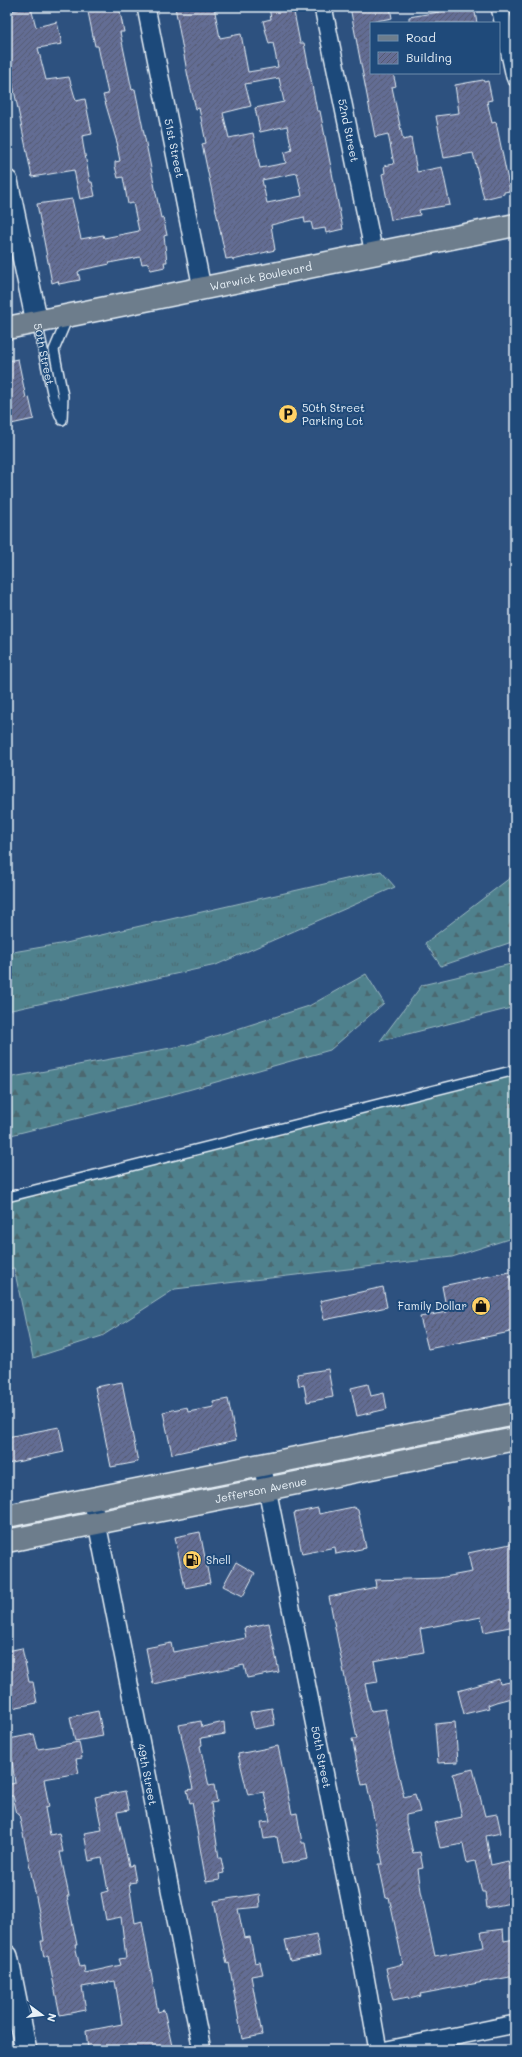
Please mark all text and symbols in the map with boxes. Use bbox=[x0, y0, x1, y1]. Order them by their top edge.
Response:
legend bbox=[370, 22, 500, 74]
text: Road bbox=[406, 29, 436, 45]
text: Building bbox=[406, 49, 452, 65]
street label: 52nd Street bbox=[335, 97, 363, 163]
street label: 51st Street bbox=[161, 117, 188, 179]
street label: Warwick Boulevard bbox=[208, 258, 313, 294]
street label: 50th Street bbox=[30, 322, 58, 387]
place label: 50th Street Parking Lot bbox=[302, 400, 365, 428]
parking icon: 50th Street Parking Lot bbox=[277, 403, 299, 425]
shop icon: Family Dollar bbox=[470, 1295, 492, 1317]
place label: Family Dollar bbox=[398, 1298, 467, 1313]
street label: Jefferson Avenue bbox=[214, 1473, 308, 1506]
fuel station icon: Shell bbox=[181, 1549, 203, 1571]
place label: Shell bbox=[206, 1552, 231, 1567]
street label: 50th Street bbox=[308, 1725, 335, 1789]
street label: 49th Street bbox=[134, 1742, 161, 1807]
north arrow bbox=[22, 1995, 62, 2035]
text: N bbox=[44, 2012, 60, 2024]

